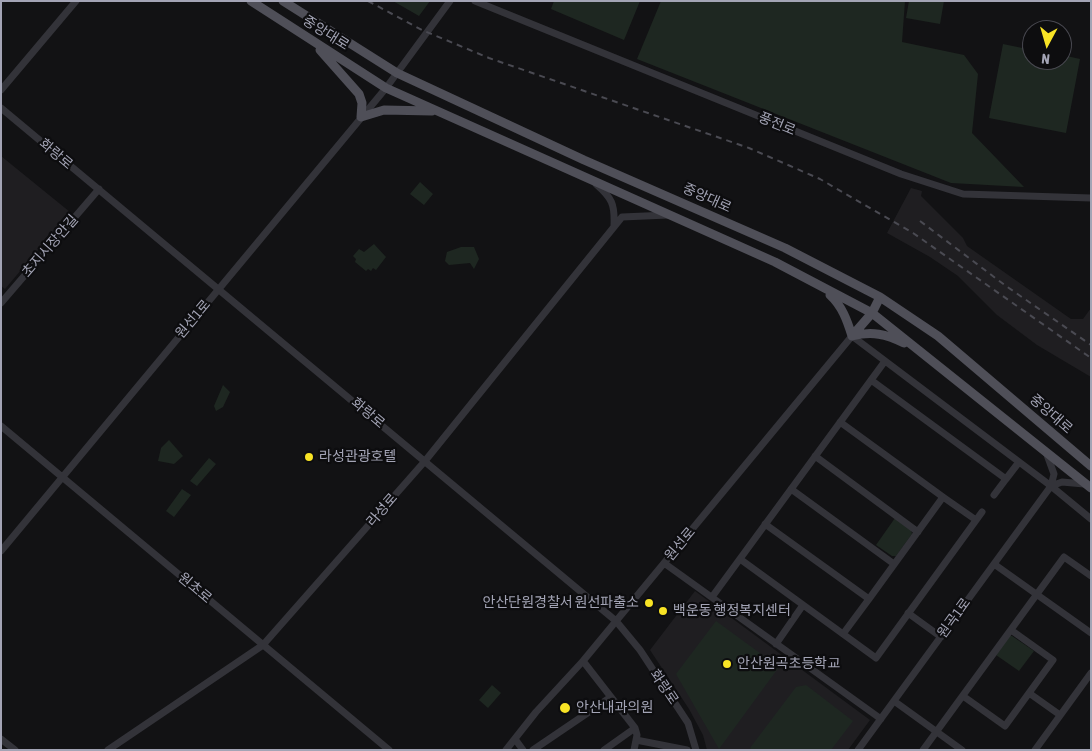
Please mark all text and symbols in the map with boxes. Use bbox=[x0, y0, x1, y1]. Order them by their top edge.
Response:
street label: 중앙대로 bbox=[300, 12, 352, 54]
north arrow bbox=[1022, 20, 1072, 70]
text: N bbox=[1041, 51, 1050, 67]
street label: 풍전로 bbox=[756, 109, 798, 139]
street label: 화랑로 bbox=[36, 135, 76, 173]
street label: 중앙대로 bbox=[680, 180, 734, 216]
street label: 초지시장안길 bbox=[18, 211, 82, 281]
street label: 원선1로 bbox=[172, 296, 214, 342]
street label: 중앙대로 bbox=[1026, 391, 1076, 437]
street label: 화랑로 bbox=[348, 394, 388, 432]
place label: 라성관광호텔 bbox=[319, 449, 396, 465]
marker: 라성관광호텔 bbox=[303, 451, 315, 463]
street label: 라성로 bbox=[363, 490, 401, 530]
street label: 원선로 bbox=[661, 524, 699, 564]
street label: 원초로 bbox=[175, 569, 215, 607]
place label: 안산단원경찰서 원선파출소 bbox=[483, 595, 639, 611]
street label: 원곡1로 bbox=[934, 595, 974, 641]
marker: 안산단원경찰서 원선파출소 bbox=[643, 597, 655, 609]
place label: 백운동 행정복지센터 bbox=[673, 603, 791, 619]
marker: 백운동 행정복지센터 bbox=[657, 605, 669, 617]
place label: 안산원곡초등학교 bbox=[737, 656, 840, 672]
marker: 안산원곡초등학교 bbox=[721, 658, 733, 670]
street label: 화랑로 bbox=[646, 666, 682, 708]
place label: 안산내과의원 bbox=[576, 700, 653, 716]
marker: 안산내과의원 bbox=[558, 701, 572, 715]

